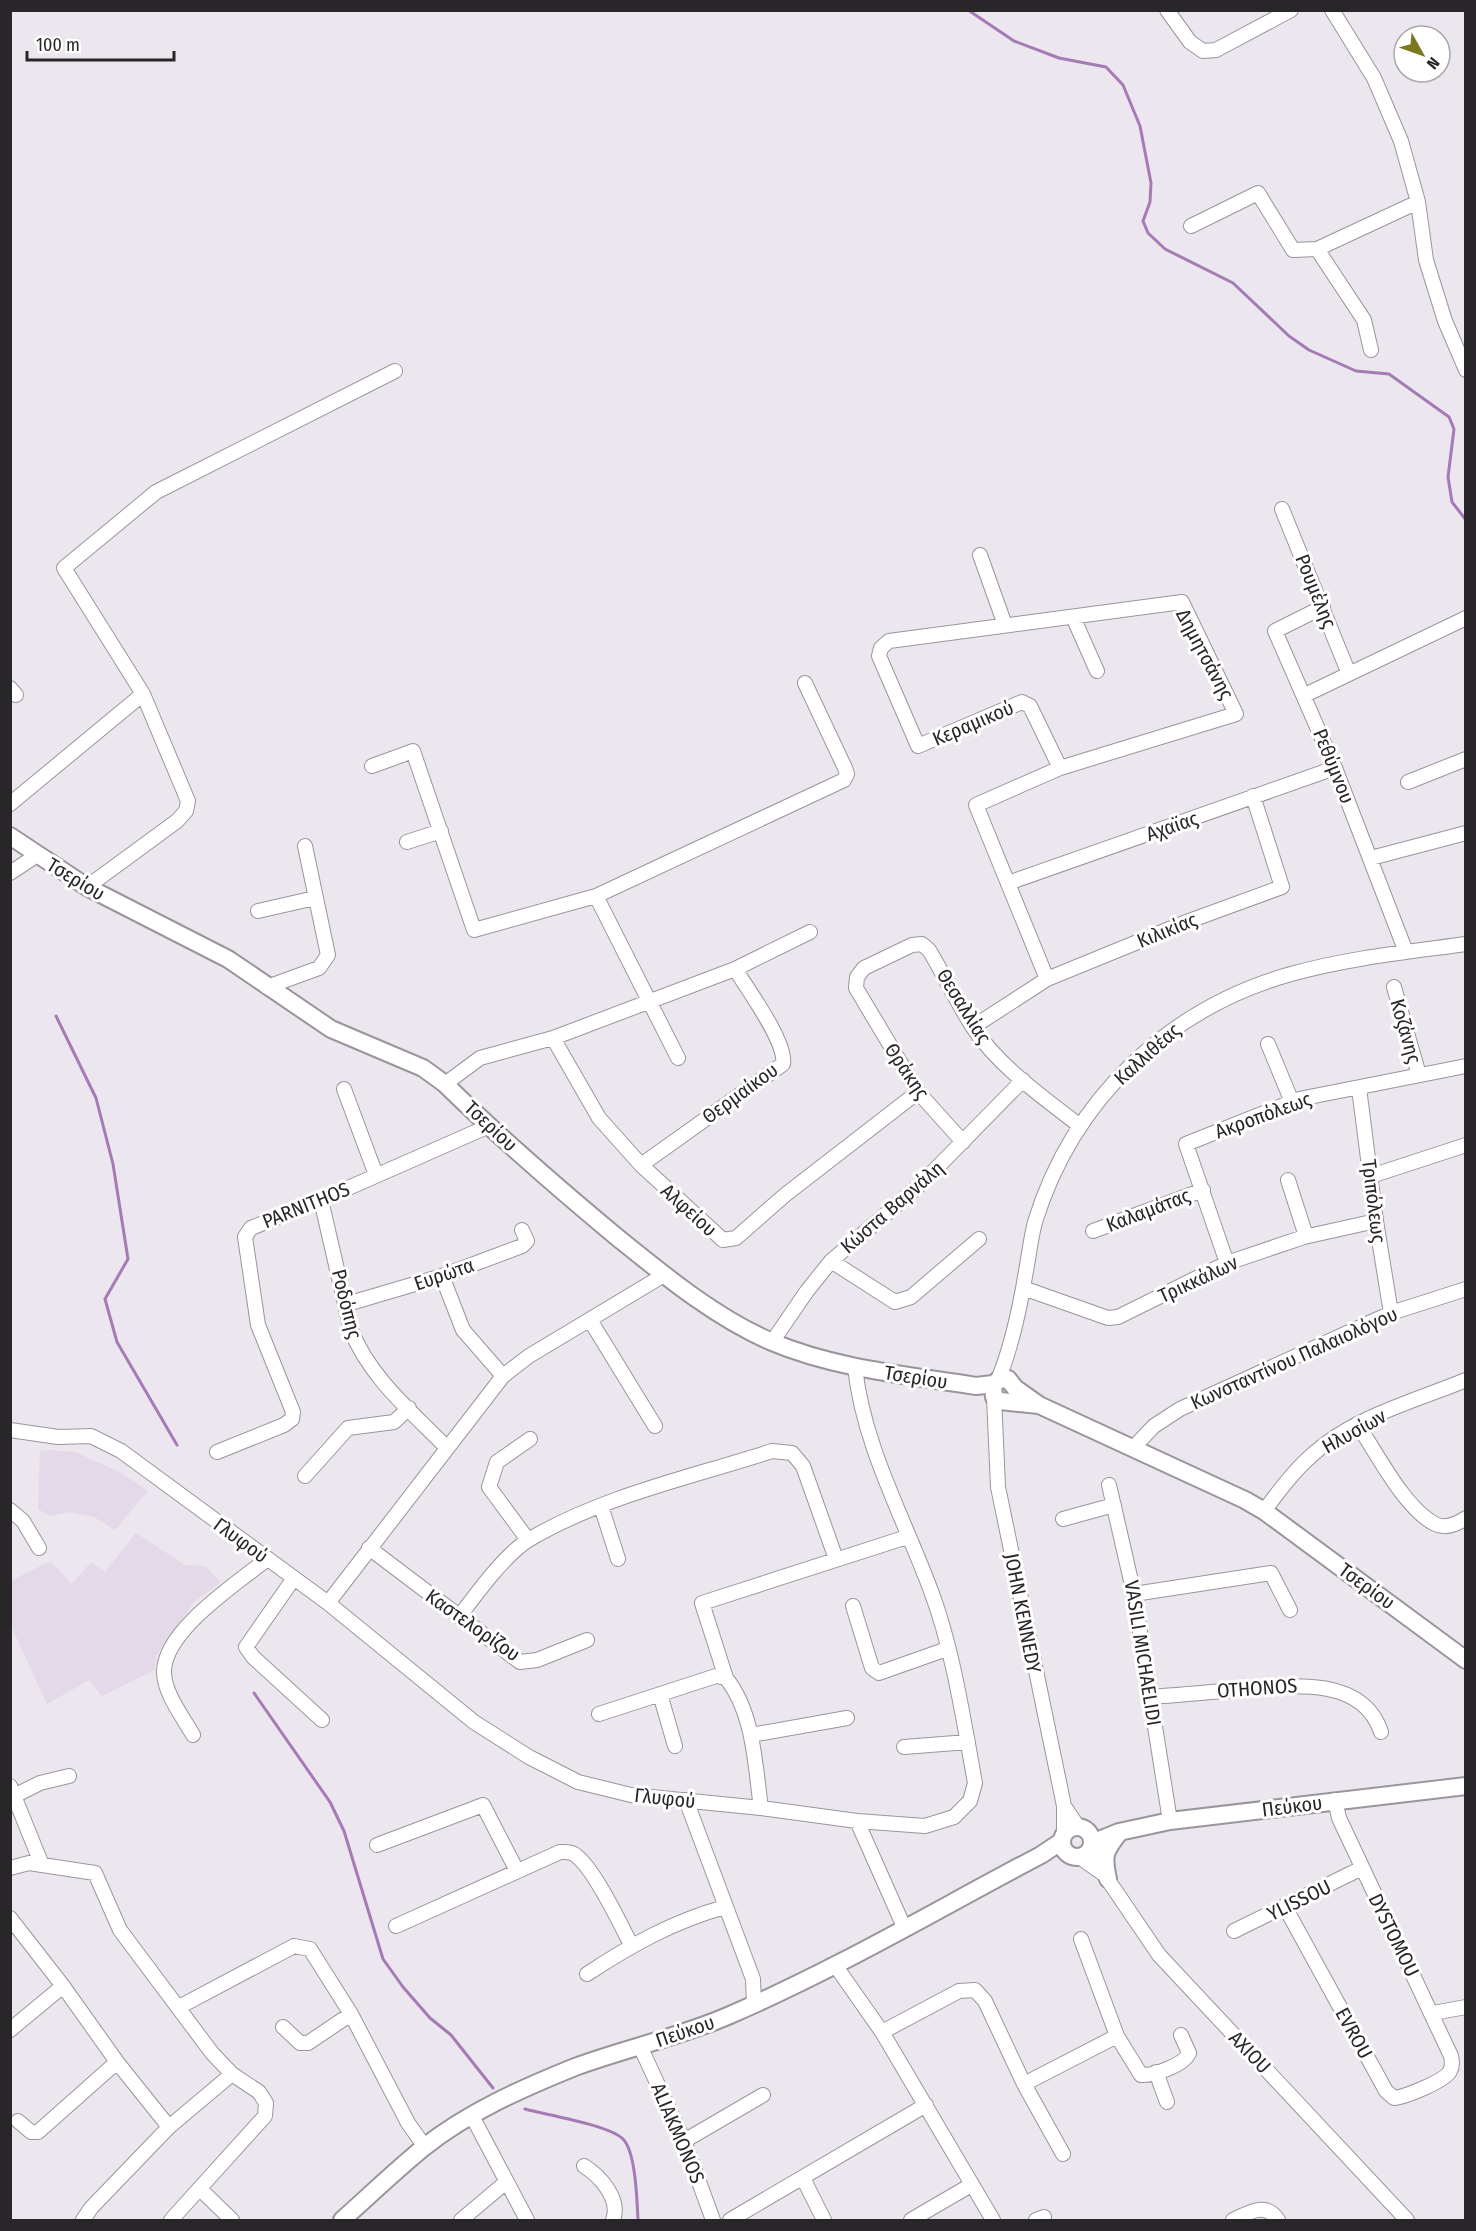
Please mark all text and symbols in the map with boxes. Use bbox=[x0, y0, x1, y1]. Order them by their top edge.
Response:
scale bar bbox=[27, 24, 174, 62]
north arrow bbox=[1392, 24, 1452, 84]
text: 100 m bbox=[36, 34, 80, 56]
text: N bbox=[1423, 54, 1443, 73]
street label: Ρουμέλης bbox=[1290, 551, 1342, 632]
street label: Δημητσάνης bbox=[1171, 605, 1239, 704]
street label: Κεραμικού bbox=[929, 695, 1017, 751]
street label: Ρεθύμνου bbox=[1308, 725, 1360, 807]
street label: Αχαϊας bbox=[1143, 806, 1202, 846]
street label: Τσερίου bbox=[43, 852, 109, 906]
street label: Κιλικίας bbox=[1133, 907, 1201, 953]
street label: Θεσαλλίας bbox=[932, 964, 997, 1048]
street label: Κοζάνης bbox=[1385, 996, 1427, 1066]
street label: Καλλιθέας bbox=[1109, 1018, 1185, 1090]
street label: Θράκης bbox=[880, 1038, 935, 1104]
street label: Θερμαίκου bbox=[697, 1057, 783, 1129]
street label: Ακροπόλεως bbox=[1212, 1086, 1315, 1144]
street label: Τσερίου bbox=[460, 1096, 522, 1156]
street label: Κώστα Βαρνάλη bbox=[835, 1156, 949, 1258]
street label: Τριπόλεως bbox=[1357, 1158, 1391, 1245]
street label: PARNITHOS bbox=[259, 1177, 353, 1233]
street label: Αλφείου bbox=[656, 1179, 722, 1241]
street label: Καλαμάτας bbox=[1103, 1183, 1194, 1237]
street label: Τρικκάλων bbox=[1155, 1250, 1242, 1308]
street label: Ευρώτα bbox=[411, 1253, 477, 1295]
street label: Ροδόπης bbox=[327, 1267, 367, 1342]
street label: Κωνσταντίνου Παλαιολόγου bbox=[1187, 1301, 1401, 1415]
street label: Τσερίου bbox=[883, 1360, 949, 1394]
street label: Ηλυσίων bbox=[1318, 1404, 1390, 1458]
street label: Γλυφού bbox=[209, 1512, 273, 1568]
street label: JOHN KENNEDY bbox=[1000, 1551, 1046, 1675]
street label: Τσερίου bbox=[1334, 1558, 1400, 1614]
street label: VASILI MICHAELIDI bbox=[1120, 1579, 1166, 1727]
street label: Καστελορίζου bbox=[421, 1584, 525, 1666]
street label: OTHONOS bbox=[1216, 1673, 1298, 1703]
street label: Γλυφού bbox=[633, 1783, 697, 1813]
street label: Πεύκου bbox=[1260, 1790, 1324, 1822]
street label: YLISSOU bbox=[1263, 1874, 1335, 1926]
street label: DYSTOMOU bbox=[1364, 1890, 1424, 1980]
street label: EVROU bbox=[1330, 2003, 1378, 2063]
street label: Πεύκου bbox=[652, 2010, 718, 2052]
street label: AXIOU bbox=[1224, 2026, 1276, 2078]
street label: ALIAKMONOS bbox=[646, 2079, 710, 2187]

